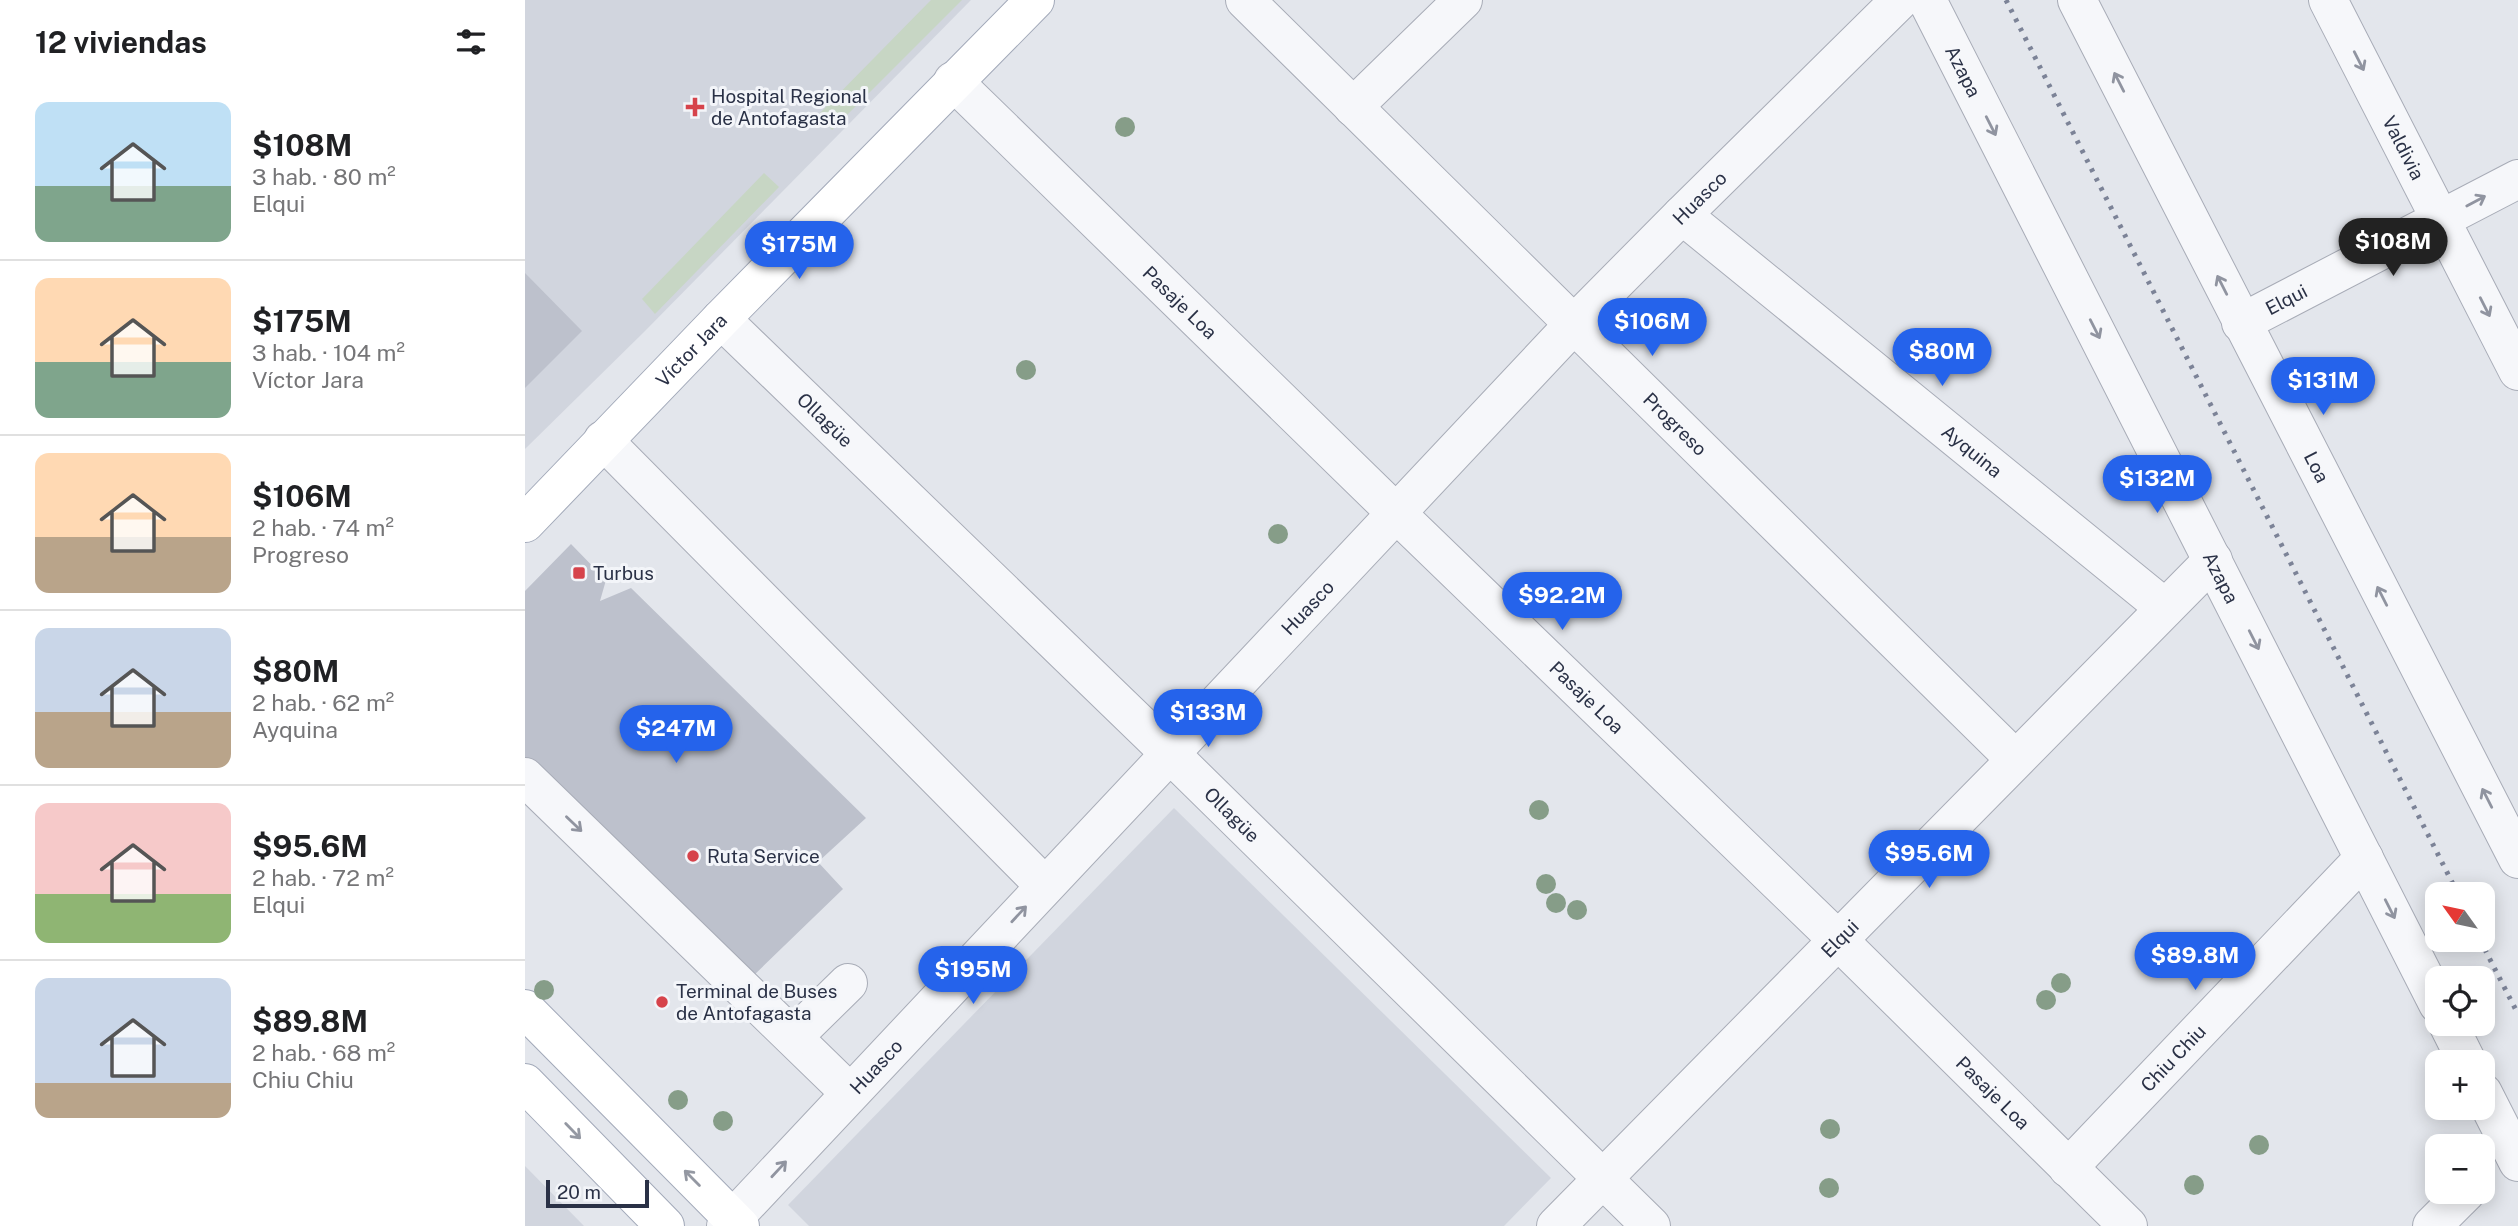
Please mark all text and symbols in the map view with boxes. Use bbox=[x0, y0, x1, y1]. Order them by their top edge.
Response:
icon: filters bbox=[452, 23, 490, 61]
text: 12 viviendas bbox=[35, 24, 207, 60]
street label: Azapa bbox=[1941, 42, 1986, 101]
one-way arrow bbox=[2352, 50, 2366, 71]
one-way arrow bbox=[2112, 72, 2125, 93]
place label: Hospital Regional de Antofagasta bbox=[711, 85, 868, 129]
marker: Hospital Regional de Antofagasta bbox=[685, 97, 705, 117]
street label: Valdivia bbox=[2378, 112, 2429, 183]
one-way arrow bbox=[1985, 115, 1999, 136]
text: $108M bbox=[252, 127, 352, 163]
icon: home bbox=[91, 130, 175, 214]
text: 3 hab. · 80 m² bbox=[252, 163, 396, 190]
street label: Huasco bbox=[1668, 167, 1731, 229]
text: Elqui bbox=[252, 190, 305, 217]
one-way arrow bbox=[2465, 194, 2486, 208]
pin: $108M bbox=[2344, 218, 2442, 278]
pin: $175M bbox=[750, 222, 848, 281]
text: $108M bbox=[2355, 227, 2431, 254]
text: $175M bbox=[761, 230, 837, 257]
street label: Pasaje Loa bbox=[1138, 261, 1221, 343]
one-way arrow bbox=[2214, 275, 2228, 296]
street label: Elqui bbox=[2262, 280, 2311, 319]
one-way arrow bbox=[2479, 296, 2492, 317]
pin: $106M bbox=[1603, 298, 1701, 358]
text: $175M bbox=[252, 303, 352, 339]
icon: home bbox=[91, 306, 175, 390]
text: $106M bbox=[1614, 307, 1690, 334]
street label: Víctor Jara bbox=[651, 309, 731, 391]
one-way arrow bbox=[2088, 318, 2102, 339]
pin: $80M bbox=[1901, 328, 1983, 388]
text: $80M bbox=[1909, 337, 1975, 364]
text: 3 hab. · 104 m² bbox=[252, 339, 405, 366]
pin: $131M bbox=[2274, 358, 2372, 417]
text: Víctor Jara bbox=[252, 366, 364, 393]
text: $131M bbox=[2287, 366, 2359, 393]
street label: Ollagüe bbox=[793, 388, 858, 452]
street label: Progreso bbox=[1639, 388, 1711, 460]
street label: Ayquina bbox=[1938, 420, 2007, 482]
street label: Loa bbox=[2300, 448, 2334, 486]
pin: $132M bbox=[2108, 456, 2206, 515]
text: $132M bbox=[2119, 464, 2195, 491]
text: $106M bbox=[252, 478, 352, 514]
icon: home bbox=[91, 481, 175, 565]
text: 2 hab. · 74 m² bbox=[252, 514, 394, 541]
text: Progreso bbox=[252, 541, 349, 568]
street label: Azapa bbox=[2199, 548, 2243, 607]
place label: Turbus bbox=[593, 562, 654, 584]
marker: Turbus bbox=[571, 565, 587, 581]
pin: $92.2M bbox=[1505, 572, 1619, 632]
street label: Huasco bbox=[1277, 576, 1338, 639]
text: $92.2M bbox=[1518, 581, 1606, 608]
one-way arrow bbox=[2375, 586, 2389, 607]
one-way arrow bbox=[2247, 630, 2261, 650]
text: $80M bbox=[252, 653, 339, 689]
icon: home bbox=[91, 656, 175, 740]
street label: Pasaje Loa bbox=[1545, 657, 1628, 738]
text: 2 hab. · 62 m² bbox=[252, 689, 394, 716]
pin: $133M bbox=[1159, 690, 1257, 749]
text: $133M bbox=[1169, 698, 1247, 725]
pin: $247M bbox=[627, 706, 725, 765]
text: $247M bbox=[636, 714, 716, 741]
text: Ayquina bbox=[252, 716, 338, 743]
street label: Ollagüe bbox=[1200, 783, 1264, 847]
one-way arrow bbox=[2479, 788, 2493, 809]
one-way arrow bbox=[565, 816, 582, 833]
text: $95.6M bbox=[252, 828, 368, 864]
pin: $95.6M bbox=[1872, 830, 1986, 890]
icon: home bbox=[91, 831, 175, 915]
text: $95.6M bbox=[1885, 839, 1973, 866]
place label: Ruta Service bbox=[707, 845, 820, 867]
marker: Ruta Service bbox=[685, 848, 701, 864]
text: 2 hab. · 72 m² bbox=[252, 864, 394, 891]
north arrow bbox=[2425, 882, 2495, 952]
map controls bbox=[2425, 882, 2495, 1204]
text: Elqui bbox=[252, 891, 305, 918]
one-way arrow bbox=[2383, 898, 2397, 919]
one-way arrow bbox=[1010, 905, 1027, 922]
street label: Elqui bbox=[1816, 915, 1863, 962]
pin: $89.8M bbox=[2138, 932, 2252, 992]
text: $89.8M bbox=[2151, 941, 2239, 968]
pin: $195M bbox=[924, 946, 1022, 1006]
text: $195M bbox=[934, 955, 1012, 982]
button: locate bbox=[2425, 966, 2495, 1036]
place label: Terminal de Buses de Antofagasta bbox=[676, 980, 837, 1024]
marker: Terminal de Buses de Antofagasta bbox=[654, 994, 670, 1010]
text: $89.8M bbox=[252, 1003, 368, 1039]
icon: home bbox=[91, 1006, 175, 1090]
street label: Chiu Chiu bbox=[2136, 1020, 2210, 1096]
street label: Huasco bbox=[845, 1035, 907, 1098]
text: 2 hab. · 68 m² bbox=[252, 1039, 395, 1066]
button: + bbox=[2425, 1050, 2495, 1120]
street label: Pasaje Loa bbox=[1952, 1052, 2034, 1134]
text: Chiu Chiu bbox=[252, 1066, 354, 1093]
one-way arrow bbox=[564, 1122, 581, 1139]
button: − bbox=[2425, 1134, 2495, 1204]
one-way arrow bbox=[771, 1161, 788, 1178]
one-way arrow bbox=[683, 1170, 700, 1187]
scale bar bbox=[546, 1177, 649, 1209]
text: 20 m bbox=[557, 1181, 601, 1203]

